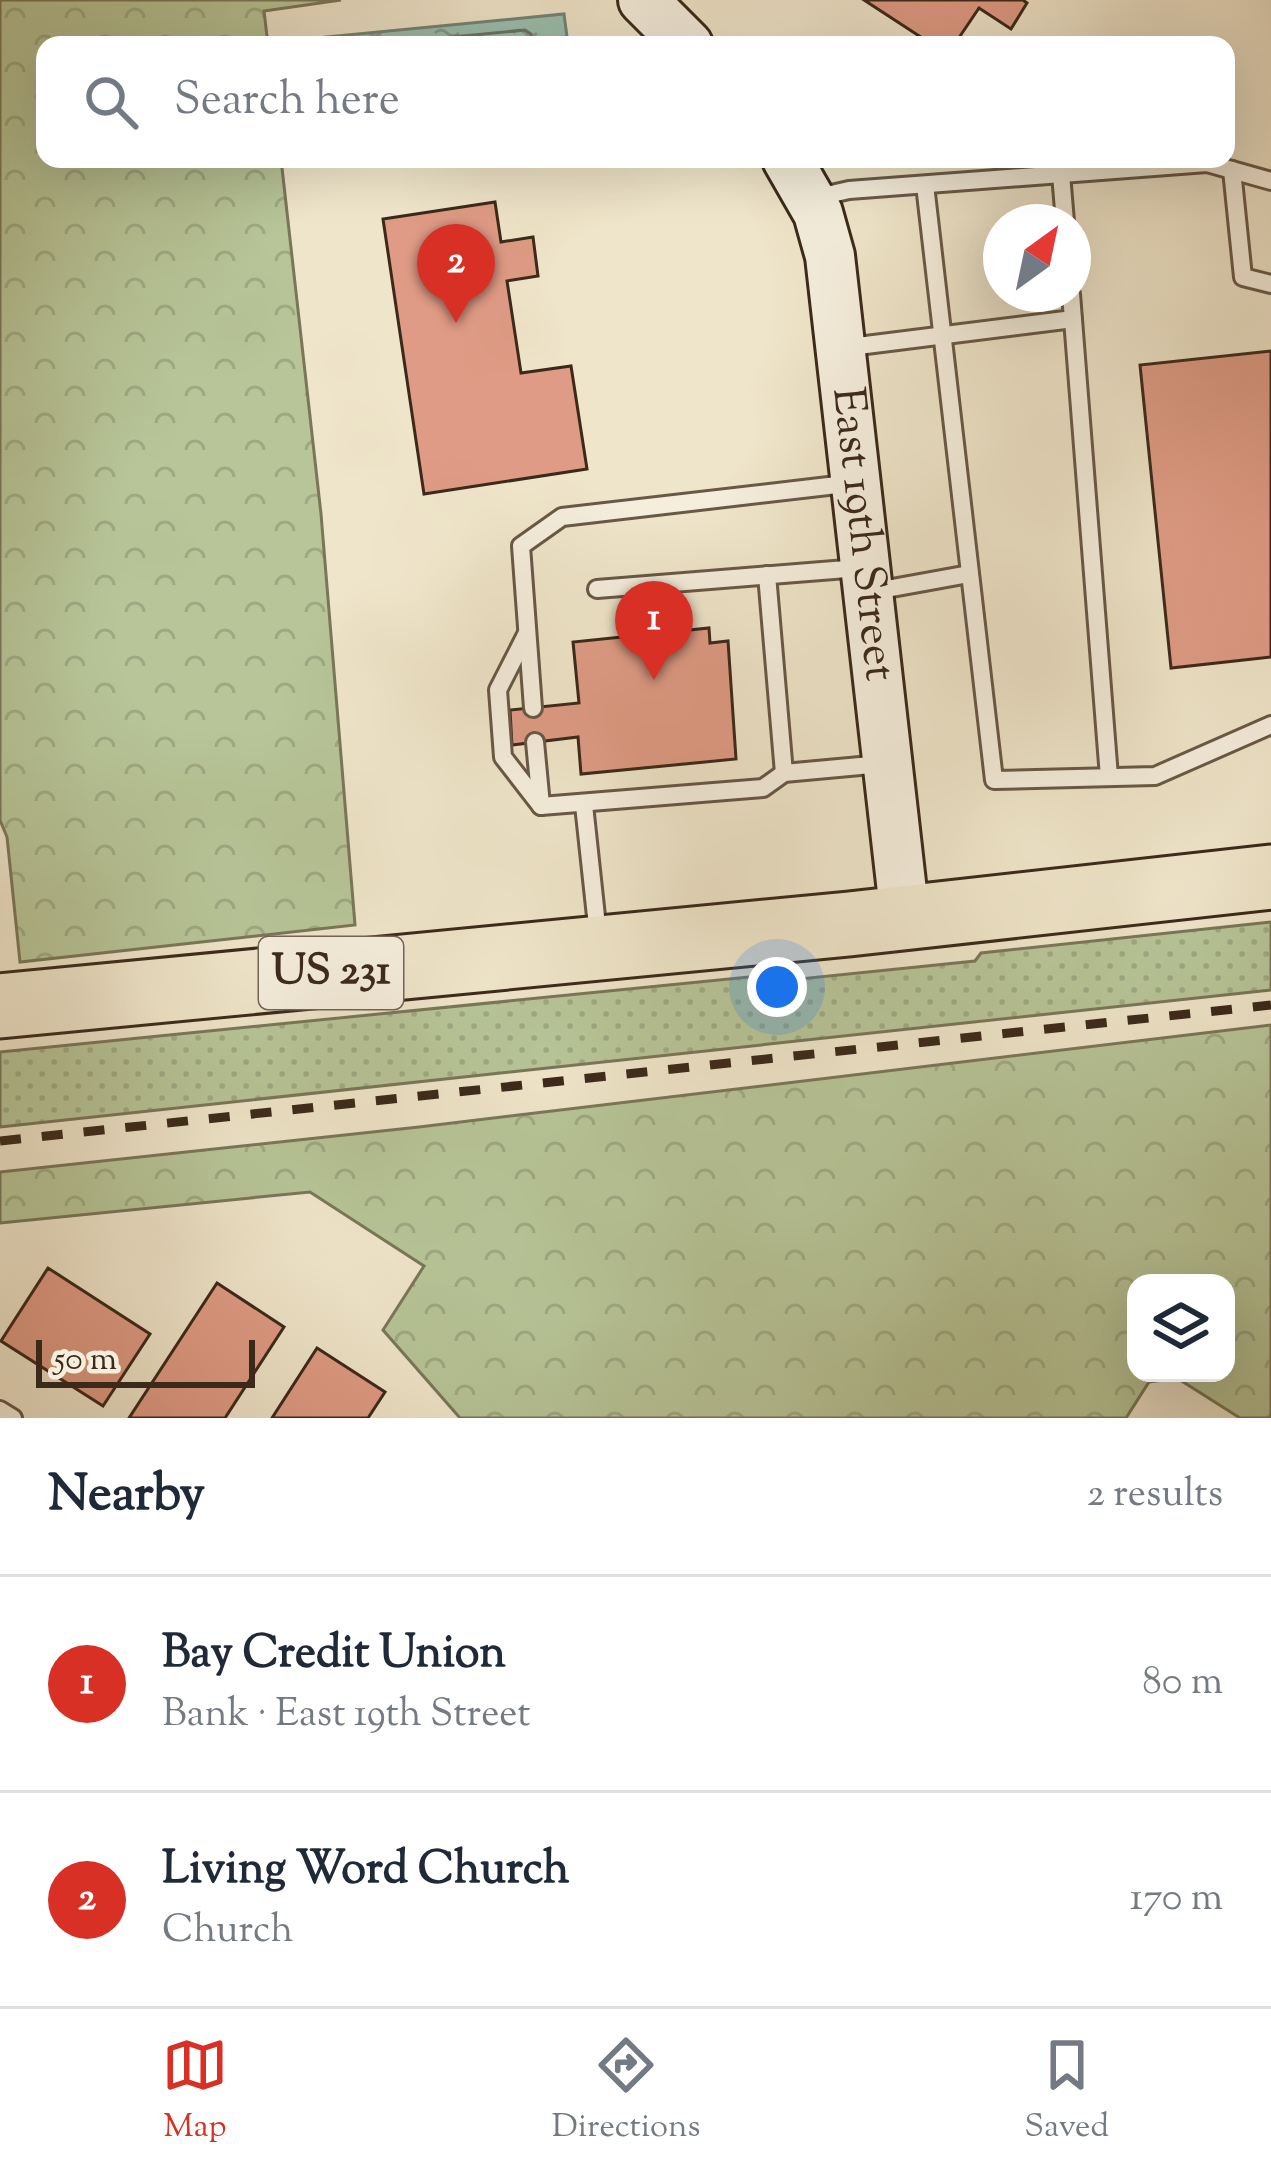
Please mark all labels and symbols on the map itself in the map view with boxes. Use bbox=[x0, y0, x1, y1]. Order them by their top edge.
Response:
north arrow bbox=[983, 204, 1091, 312]
pin: 2 bbox=[417, 224, 495, 323]
street label: East 19th Street bbox=[813, 384, 910, 684]
pin: 1 bbox=[615, 581, 693, 680]
road number: US 231 bbox=[259, 937, 403, 1009]
your location bbox=[747, 957, 807, 1017]
scale bar bbox=[36, 1334, 255, 1387]

